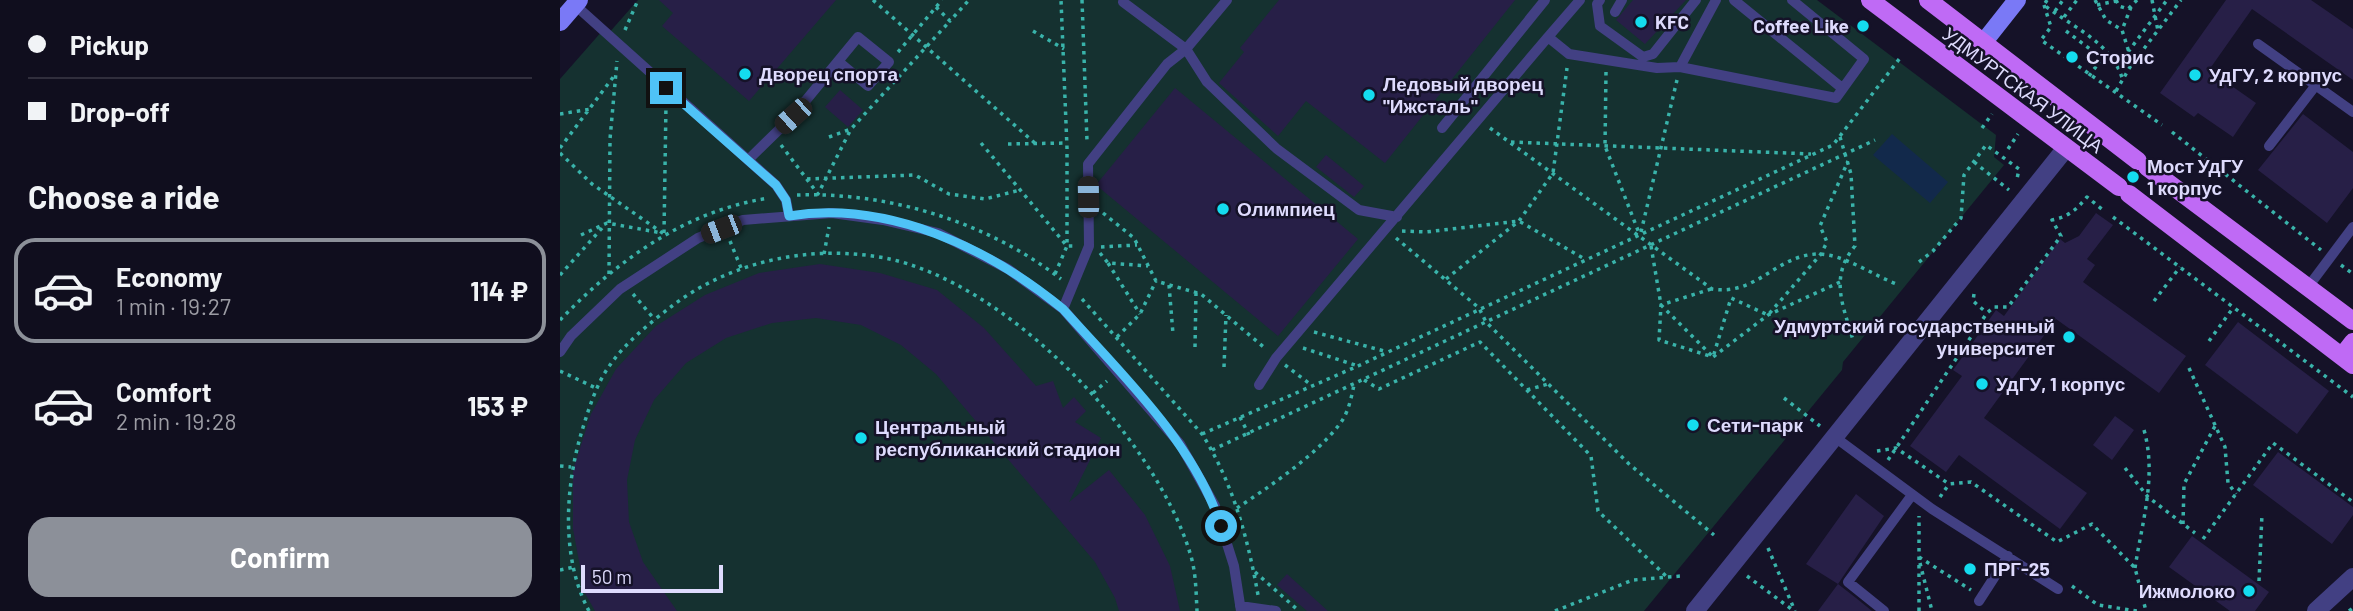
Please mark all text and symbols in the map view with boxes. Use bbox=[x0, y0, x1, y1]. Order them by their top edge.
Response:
place label: KFC bbox=[1655, 10, 1689, 33]
marker: KFC bbox=[1633, 14, 1649, 30]
place label: Coffee Like bbox=[1753, 14, 1849, 37]
marker: Coffee Like bbox=[1855, 18, 1871, 34]
street label: УДМУРТСКАЯ УЛИЦА bbox=[1939, 22, 2108, 158]
text: Pickup bbox=[70, 29, 149, 60]
place label: Сторис bbox=[2086, 45, 2155, 68]
marker: Сторис bbox=[2064, 49, 2080, 65]
place label: Дворец спорта bbox=[759, 62, 899, 85]
place label: УдГУ, 2 корпус bbox=[2209, 63, 2343, 86]
marker: Дворец спорта bbox=[737, 66, 753, 82]
marker: УдГУ, 2 корпус bbox=[2187, 67, 2203, 83]
route end bbox=[650, 72, 682, 104]
place label: Ледовый дворец "Ижсталь" bbox=[1383, 72, 1543, 117]
marker: Ледовый дворец "Ижсталь" bbox=[1361, 87, 1377, 103]
car bbox=[771, 94, 816, 138]
text: Drop-off bbox=[70, 96, 170, 127]
place label: Мост УдГУ 1 корпус bbox=[2147, 154, 2243, 199]
marker: Мост УдГУ 1 корпус bbox=[2125, 169, 2141, 185]
car bbox=[1078, 176, 1099, 218]
text: Choose a ride bbox=[28, 177, 220, 215]
place label: Олимпиец bbox=[1237, 197, 1335, 220]
marker: Олимпиец bbox=[1215, 201, 1231, 217]
car bbox=[698, 212, 745, 246]
icon: car bbox=[32, 259, 95, 322]
text: Economy bbox=[116, 261, 222, 292]
text: 114 ₽ bbox=[470, 275, 528, 306]
text: 1 min · 19:27 bbox=[116, 292, 231, 320]
place label: Удмуртский государственный университет bbox=[1774, 314, 2055, 359]
marker: Удмуртский государственный университет bbox=[2061, 329, 2077, 345]
place label: УдГУ, 1 корпус bbox=[1996, 372, 2126, 395]
icon: car bbox=[32, 374, 95, 437]
text: Comfort bbox=[116, 376, 212, 407]
marker: УдГУ, 1 корпус bbox=[1974, 376, 1990, 392]
text: 153 ₽ bbox=[467, 390, 528, 421]
text: 2 min · 19:28 bbox=[116, 407, 236, 435]
place label: Сети-парк bbox=[1707, 413, 1803, 436]
place label: Центральный республиканский стадион bbox=[875, 415, 1121, 460]
marker: Сети-парк bbox=[1685, 417, 1701, 433]
marker: Центральный республиканский стадион bbox=[853, 430, 869, 446]
route start bbox=[1205, 510, 1237, 542]
button: Confirm bbox=[28, 517, 532, 597]
place label: ПРГ-25 bbox=[1984, 557, 2050, 580]
marker: ПРГ-25 bbox=[1962, 561, 1978, 577]
scale bar bbox=[581, 562, 723, 594]
text: 50 m bbox=[592, 565, 632, 588]
place label: Ижмолоко bbox=[2139, 579, 2235, 602]
marker: Ижмолоко bbox=[2241, 583, 2257, 599]

